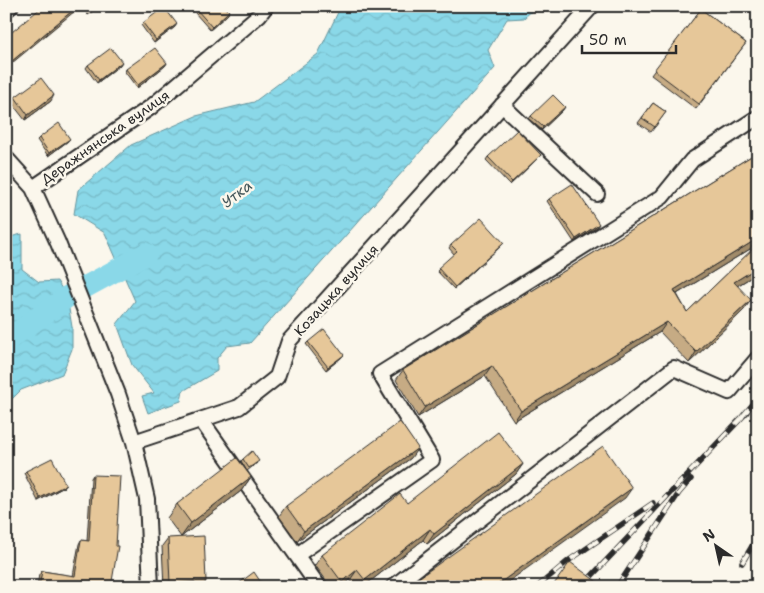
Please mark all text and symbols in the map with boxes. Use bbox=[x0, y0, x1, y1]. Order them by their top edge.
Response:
scale bar bbox=[582, 22, 675, 54]
text: 50 m bbox=[589, 30, 627, 50]
street label: Деражнянська вулиця bbox=[37, 86, 173, 188]
water label: Утка bbox=[217, 176, 257, 212]
street label: Козацька вулиця bbox=[290, 240, 382, 340]
north arrow bbox=[692, 520, 742, 570]
text: N bbox=[699, 525, 718, 546]

